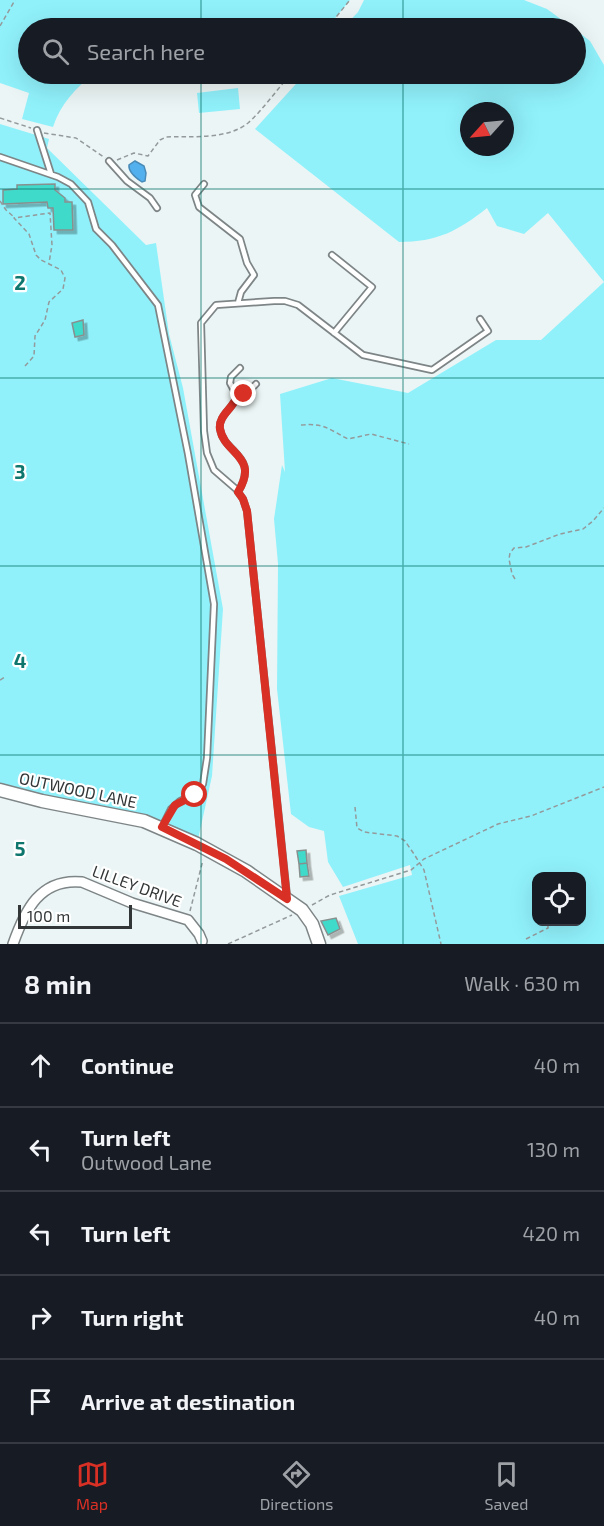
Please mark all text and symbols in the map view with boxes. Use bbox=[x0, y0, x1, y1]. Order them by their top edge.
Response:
search box bbox=[18, 18, 586, 84]
icon: search bbox=[39, 35, 72, 68]
text: Search here bbox=[87, 38, 205, 64]
north arrow bbox=[460, 102, 514, 156]
text: 2 bbox=[14, 270, 26, 294]
route end bbox=[230, 380, 256, 406]
text: 3 bbox=[14, 459, 26, 483]
text: 4 bbox=[14, 648, 27, 672]
street label: OUTWOOD LANE bbox=[18, 768, 139, 811]
route start bbox=[181, 781, 207, 807]
text: 5 bbox=[14, 836, 26, 860]
street label: LILLEY DRIVE bbox=[90, 861, 184, 910]
map controls bbox=[532, 872, 586, 926]
button: locate bbox=[532, 872, 586, 926]
scale bar bbox=[18, 902, 132, 930]
text: 100 m bbox=[27, 906, 70, 925]
text: 8 min bbox=[24, 968, 92, 999]
text: Walk · 630 m bbox=[464, 971, 580, 995]
icon: ahead bbox=[24, 1049, 57, 1082]
text: Continue bbox=[81, 1052, 174, 1078]
text: 40 m bbox=[534, 1053, 580, 1077]
text: Turn left bbox=[81, 1124, 170, 1150]
icon: left bbox=[24, 1133, 57, 1166]
text: 130 m bbox=[527, 1137, 580, 1161]
text: Outwood Lane bbox=[81, 1150, 212, 1174]
icon: left bbox=[24, 1217, 57, 1250]
text: Turn left bbox=[81, 1220, 170, 1246]
text: 420 m bbox=[522, 1221, 580, 1245]
icon: right bbox=[24, 1301, 57, 1334]
text: Turn right bbox=[81, 1304, 183, 1330]
text: 40 m bbox=[534, 1305, 580, 1329]
icon: arrive bbox=[24, 1385, 57, 1418]
text: Arrive at destination bbox=[81, 1388, 295, 1414]
tab: Map bbox=[76, 1458, 109, 1513]
tab: Directions bbox=[260, 1458, 333, 1513]
tab: Saved bbox=[485, 1458, 528, 1513]

